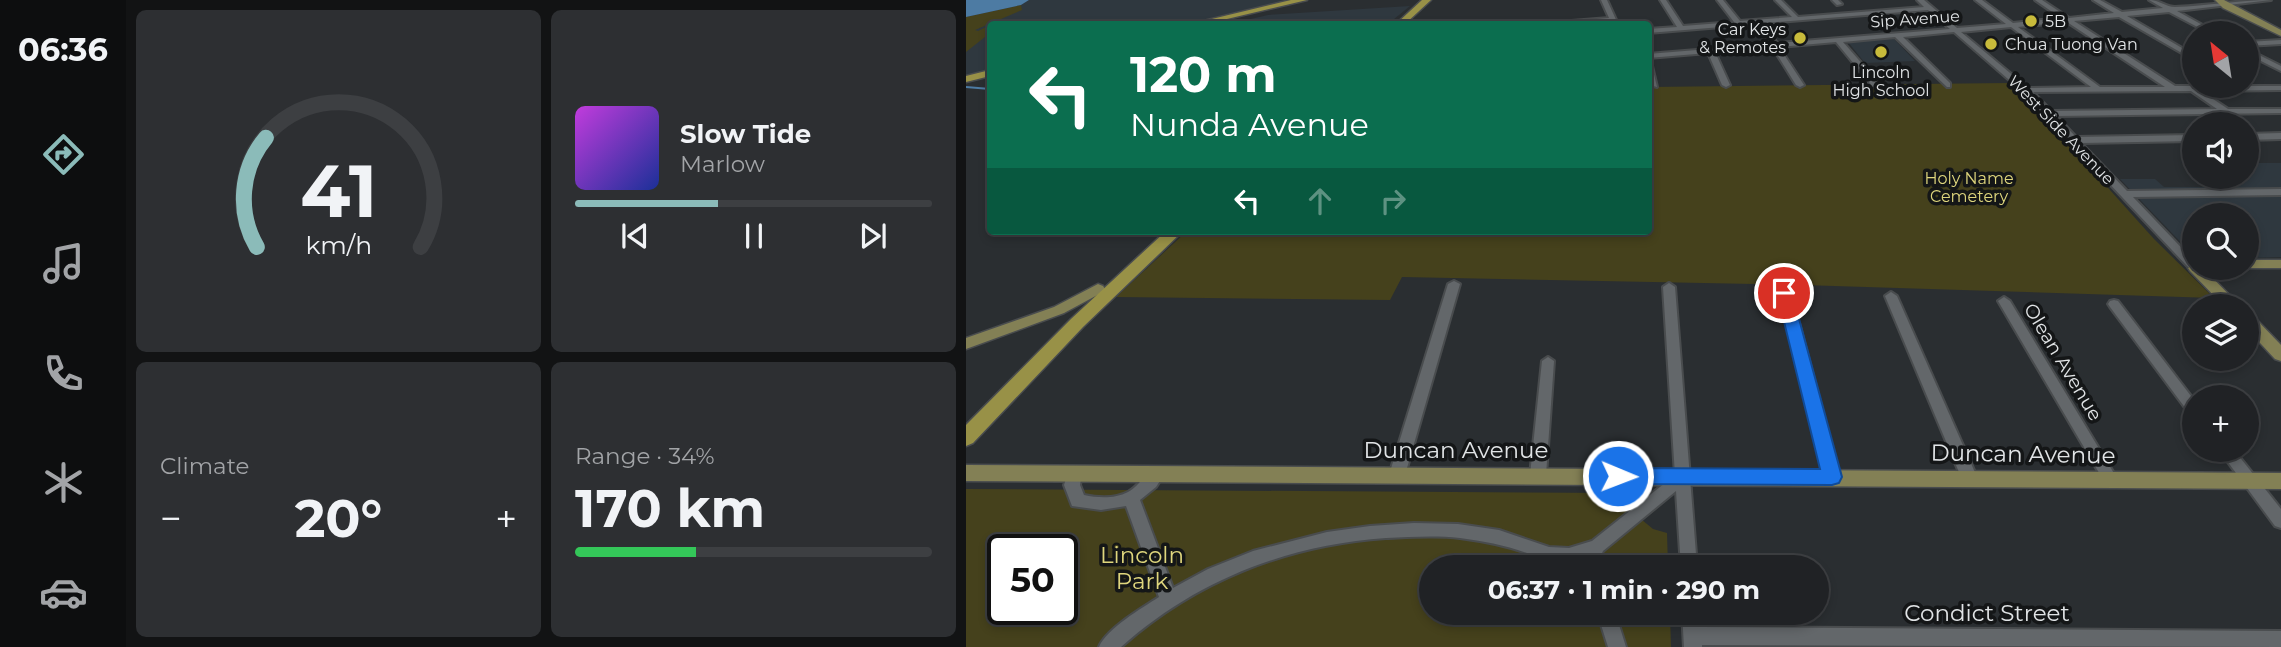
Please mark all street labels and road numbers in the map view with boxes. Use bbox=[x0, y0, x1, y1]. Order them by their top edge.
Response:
street label: Sip Avenue bbox=[1870, 6, 1960, 32]
street label: West Side Avenue bbox=[2004, 72, 2118, 188]
street label: Olean Avenue bbox=[2019, 299, 2107, 425]
street label: Duncan Avenue bbox=[1364, 436, 1548, 464]
street label: Duncan Avenue bbox=[1930, 438, 2116, 470]
street label: Condict Street bbox=[1904, 599, 2070, 627]

